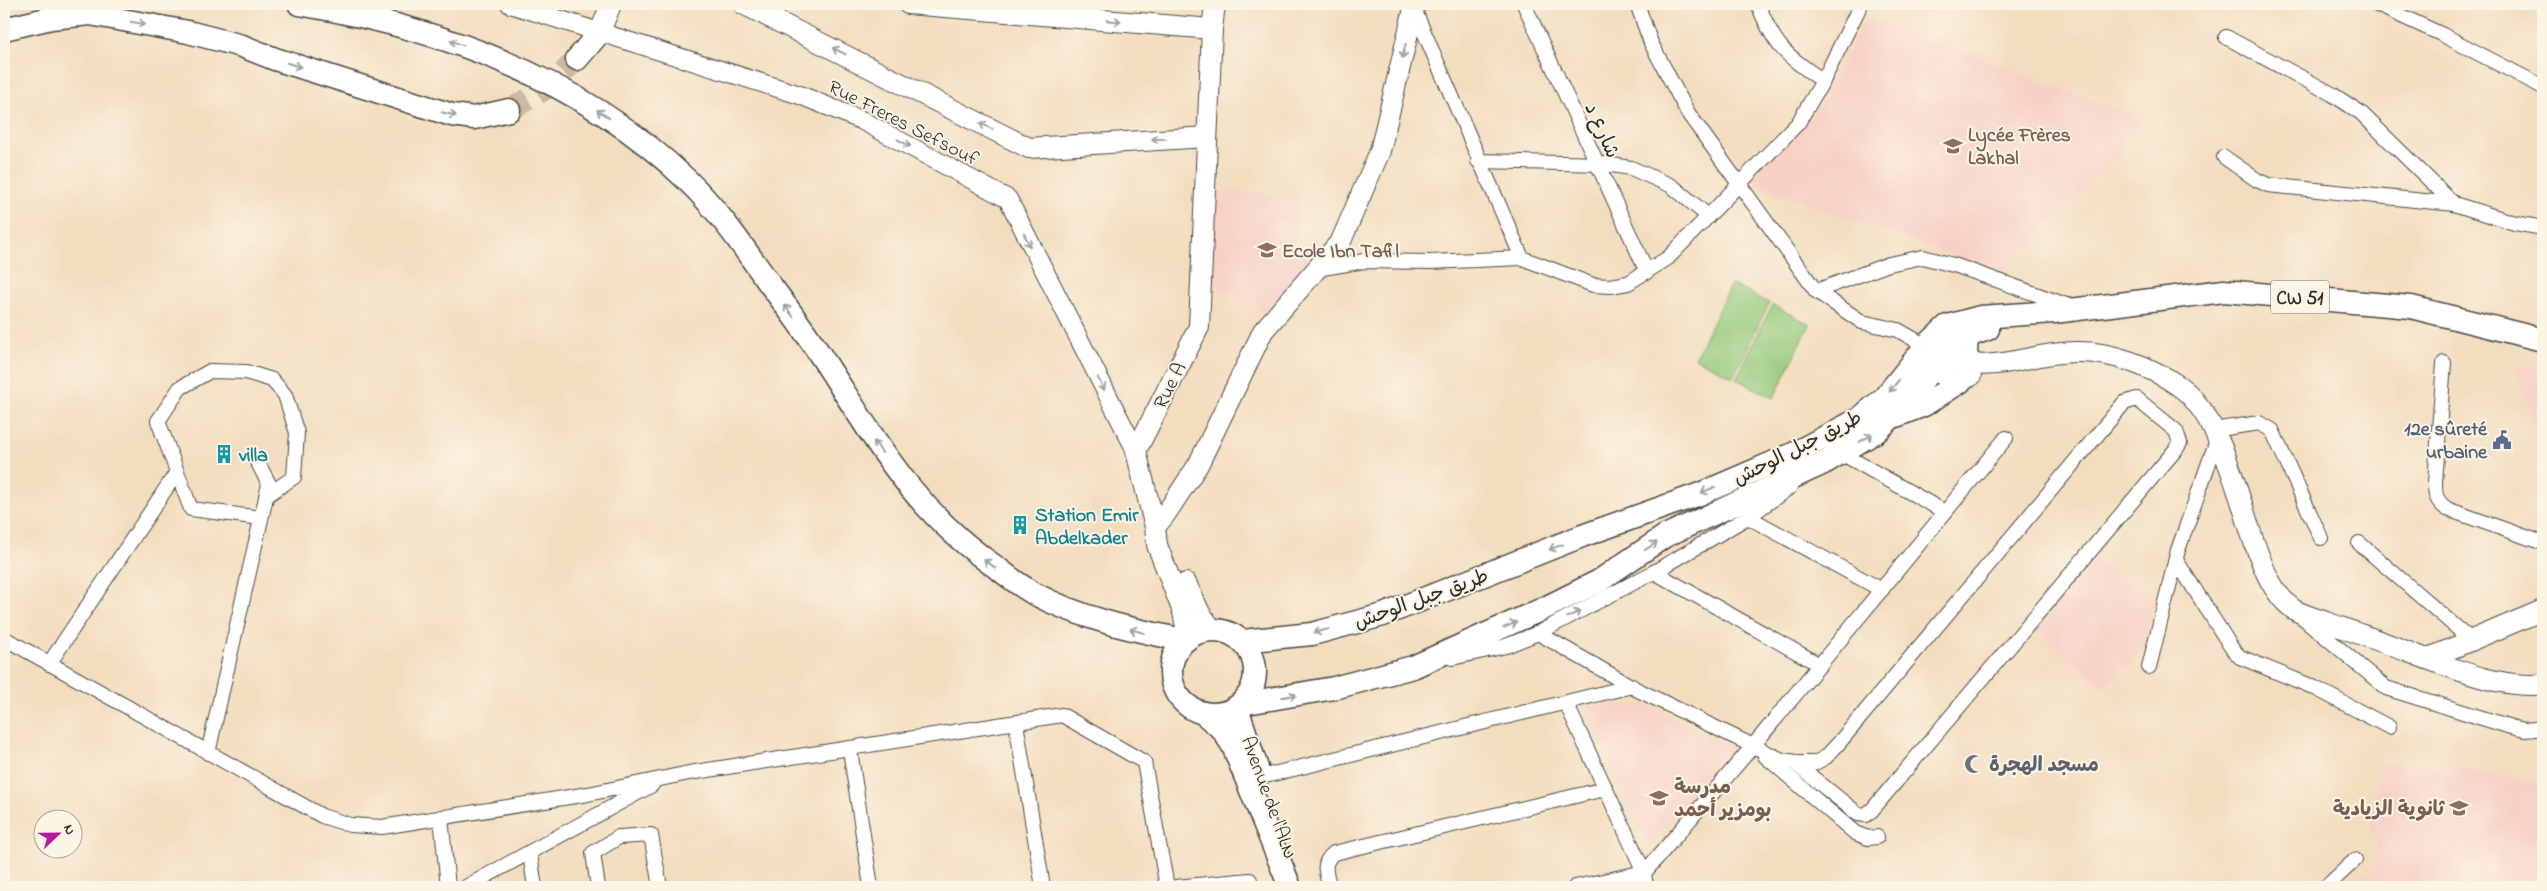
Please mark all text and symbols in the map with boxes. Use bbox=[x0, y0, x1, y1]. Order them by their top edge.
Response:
one-way arrow bbox=[1106, 16, 1122, 25]
one-way arrow bbox=[130, 18, 146, 28]
one-way arrow bbox=[450, 38, 465, 47]
one-way arrow bbox=[1399, 43, 1408, 59]
one-way arrow bbox=[831, 46, 846, 56]
one-way arrow bbox=[286, 61, 302, 71]
street label: Rue Freres Sefsouf bbox=[823, 74, 984, 175]
street label: شارع د bbox=[1576, 99, 1626, 163]
one-way arrow bbox=[596, 109, 610, 119]
one-way arrow bbox=[441, 110, 457, 119]
one-way arrow bbox=[979, 120, 994, 130]
place label: Lycée Frères Lakhal bbox=[1968, 122, 2071, 174]
one-way arrow bbox=[1151, 134, 1167, 144]
school or university icon: Lycée Frères Lakhal bbox=[1942, 135, 1964, 157]
one-way arrow bbox=[896, 139, 911, 148]
one-way arrow bbox=[1022, 232, 1032, 247]
place label: Ecole Ibn Tafil bbox=[1282, 238, 1399, 267]
school or university icon: Ecole Ibn Tafil bbox=[1256, 239, 1278, 261]
road number: CW 51 bbox=[2271, 280, 2329, 314]
one-way arrow bbox=[784, 304, 794, 318]
street label: Rue A bbox=[1147, 358, 1195, 414]
one-way arrow bbox=[1097, 376, 1106, 391]
one-way arrow bbox=[1888, 379, 1899, 392]
street label: طريق جبل الوحش bbox=[1729, 404, 1868, 494]
place label: 12e sûreté urbaine bbox=[2404, 416, 2488, 468]
public building icon: 12e sûreté urbaine bbox=[2491, 429, 2513, 451]
one-way arrow bbox=[1859, 432, 1873, 442]
one-way arrow bbox=[873, 440, 883, 454]
place label: villa bbox=[238, 442, 268, 471]
building icon: villa bbox=[213, 443, 235, 465]
one-way arrow bbox=[1701, 486, 1716, 496]
place label: Station Emir Abdelkader bbox=[1035, 502, 1139, 554]
building icon: Station Emir Abdelkader bbox=[1009, 514, 1031, 536]
one-way arrow bbox=[1644, 541, 1658, 551]
one-way arrow bbox=[1549, 542, 1564, 552]
one-way arrow bbox=[984, 558, 997, 569]
street label: طريق جبل الوحش bbox=[1351, 563, 1493, 638]
one-way arrow bbox=[1567, 609, 1582, 619]
one-way arrow bbox=[1502, 619, 1517, 629]
one-way arrow bbox=[1129, 625, 1145, 635]
one-way arrow bbox=[1313, 627, 1329, 636]
one-way arrow bbox=[1281, 690, 1297, 700]
street label: Avenue de l'ALN bbox=[1232, 732, 1303, 863]
place label: مسجد الهجرة bbox=[1989, 752, 2099, 781]
mosque icon: مسجد الهجرة bbox=[1963, 753, 1985, 775]
place label: مدرسة بومزير أحمد bbox=[1674, 774, 1771, 826]
school or university icon: مدرسة بومزير أحمد bbox=[1648, 787, 1670, 809]
place label: ثانوية الزيادية bbox=[2333, 796, 2445, 825]
school or university icon: ثانوية الزيادية bbox=[2448, 797, 2470, 819]
north arrow bbox=[32, 808, 82, 858]
text: N bbox=[57, 821, 80, 838]

